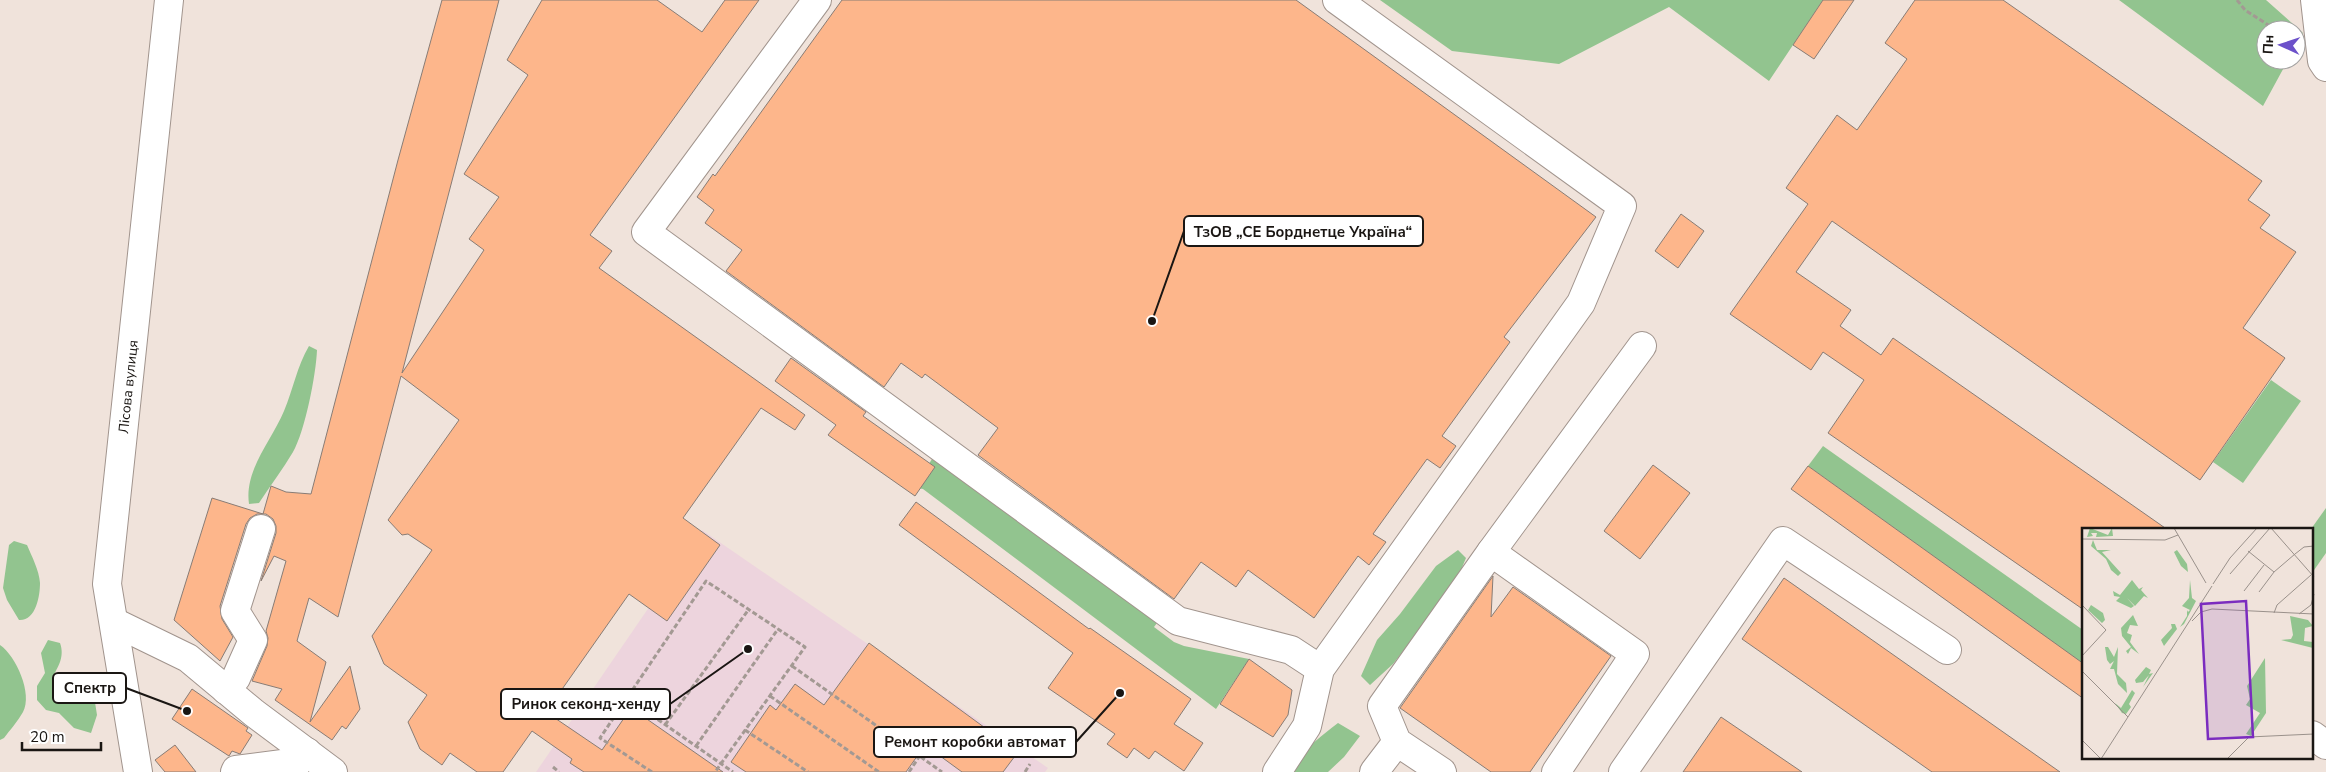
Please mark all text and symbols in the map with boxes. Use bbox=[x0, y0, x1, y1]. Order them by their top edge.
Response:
north arrow bbox=[2256, 20, 2306, 70]
text: Пн bbox=[2259, 34, 2279, 54]
callout: ТзОВ „СЕ Борднетце Україна“ bbox=[1184, 216, 1423, 246]
text: ТзОВ „СЕ Борднетце Україна“ bbox=[1194, 222, 1412, 242]
street label: Лісова вулиця bbox=[114, 339, 143, 434]
inset map bbox=[2082, 528, 2314, 760]
callout: Спектр bbox=[53, 673, 126, 703]
text: Спектр bbox=[64, 678, 116, 698]
callout: Ринок секонд-хенду bbox=[501, 689, 670, 719]
text: Ринок секонд-хенду bbox=[511, 694, 661, 714]
scale bar bbox=[22, 720, 101, 752]
text: 20 m bbox=[30, 727, 65, 747]
callout: Ремонт коробки автомат bbox=[874, 727, 1076, 757]
text: Ремонт коробки автомат bbox=[884, 732, 1066, 752]

